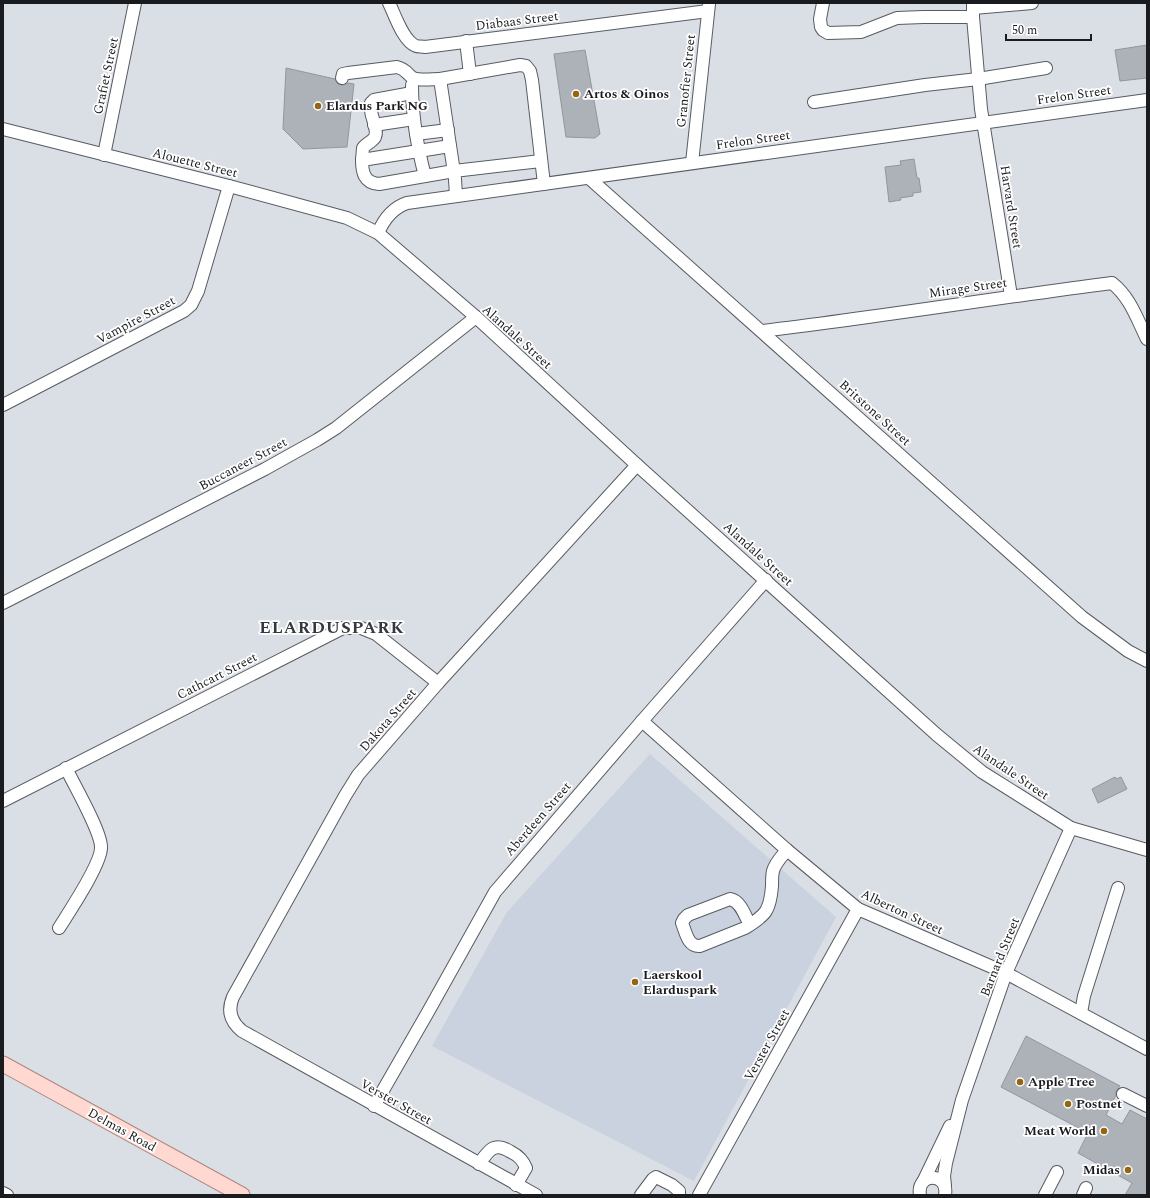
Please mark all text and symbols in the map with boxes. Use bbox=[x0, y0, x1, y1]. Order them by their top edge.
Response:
street label: Diabaas Street bbox=[474, 6, 560, 36]
scale bar bbox=[1006, 16, 1091, 42]
text: 50 m bbox=[1012, 21, 1037, 40]
street label: Granofier Street bbox=[671, 33, 701, 129]
street label: Grafiet Street bbox=[88, 35, 124, 116]
street label: Frelon Street bbox=[1036, 80, 1113, 110]
place label: Artos & Oinos bbox=[584, 84, 669, 104]
marker: Artos & Oinos bbox=[571, 89, 581, 99]
place label: Elardus Park NG bbox=[326, 96, 428, 116]
marker: Elardus Park NG bbox=[313, 101, 323, 111]
street label: Frelon Street bbox=[715, 125, 792, 155]
street label: Alouette Street bbox=[150, 143, 240, 183]
street label: Harvard Street bbox=[995, 164, 1028, 251]
street label: Mirage Street bbox=[928, 273, 1009, 303]
street label: Vampire Street bbox=[93, 291, 179, 349]
street label: Alandale Street bbox=[477, 300, 557, 374]
street label: Britstone Street bbox=[835, 375, 916, 451]
street label: Buccaneer Street bbox=[195, 432, 291, 496]
street label: Alandale Street bbox=[718, 517, 798, 591]
district label: ELARDUSPARK bbox=[259, 615, 405, 641]
street label: Cathcart Street bbox=[173, 647, 261, 705]
street label: Dakota Street bbox=[355, 683, 422, 756]
street label: Alandale Street bbox=[969, 739, 1054, 805]
street label: Aberdeen Street bbox=[500, 777, 576, 861]
street label: Alberton Street bbox=[858, 884, 947, 940]
street label: Barnard Street bbox=[975, 914, 1025, 1000]
place label: Laerskool Elarduspark bbox=[643, 965, 717, 1000]
marker: Laerskool Elarduspark bbox=[630, 977, 640, 987]
street label: Verster Street bbox=[739, 1005, 795, 1085]
place label: Apple Tree bbox=[1028, 1072, 1095, 1092]
street label: Verster Street bbox=[356, 1074, 436, 1130]
marker: Apple Tree bbox=[1015, 1077, 1025, 1087]
place label: Postnet bbox=[1076, 1094, 1122, 1114]
marker: Postnet bbox=[1063, 1099, 1073, 1109]
street label: Delmas Road bbox=[84, 1103, 160, 1157]
place label: Meat World bbox=[1024, 1121, 1096, 1141]
marker: Meat World bbox=[1099, 1126, 1109, 1136]
place label: Midas bbox=[1083, 1160, 1120, 1180]
marker: Midas bbox=[1123, 1165, 1133, 1175]

